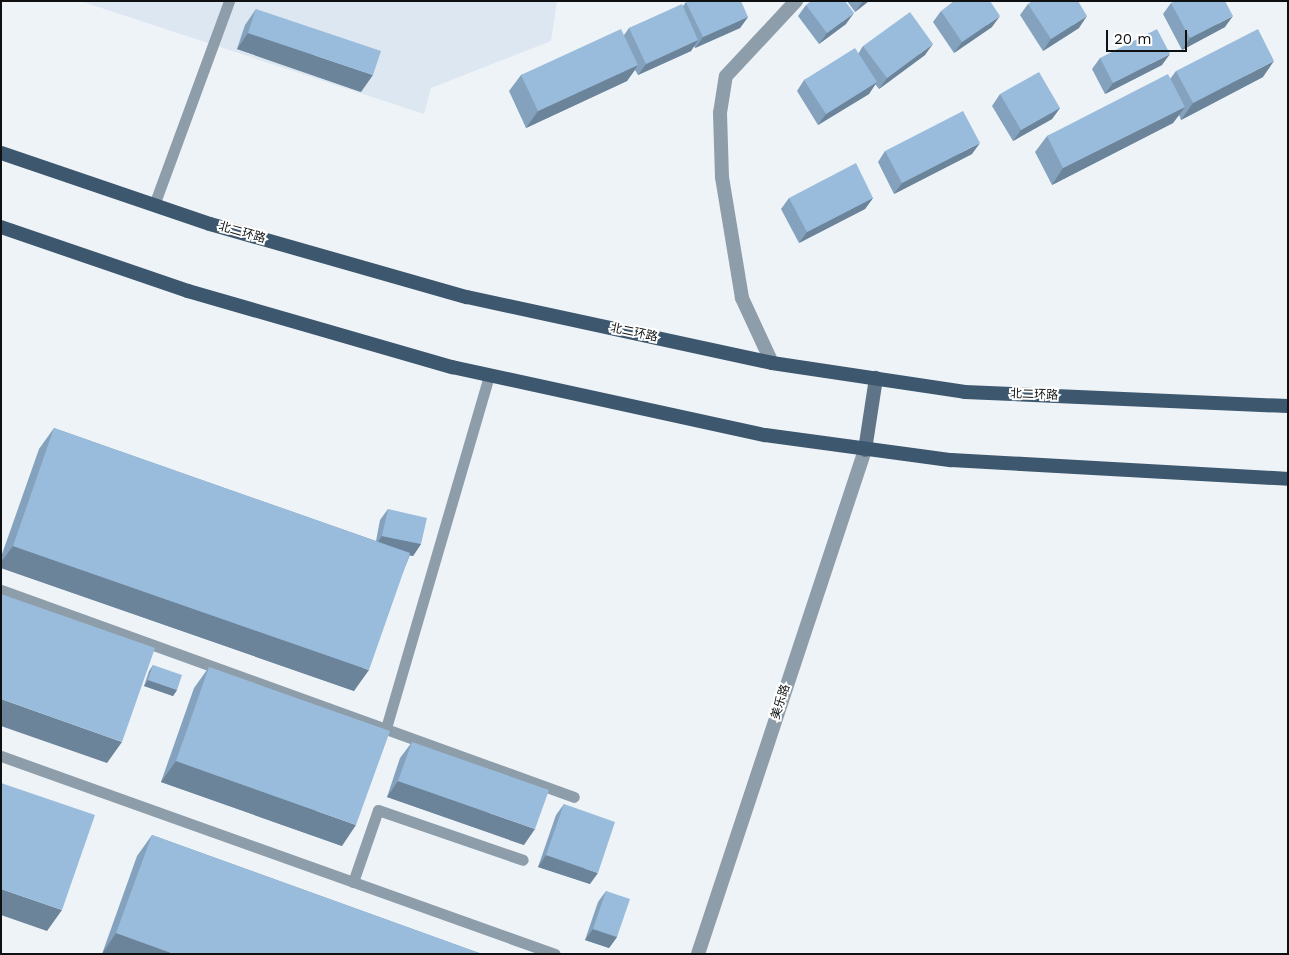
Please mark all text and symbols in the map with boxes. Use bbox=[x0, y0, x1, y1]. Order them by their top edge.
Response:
scale bar bbox=[1109, 20, 1190, 52]
text: 20 m bbox=[1114, 30, 1152, 48]
street label: 北二环路 bbox=[217, 219, 267, 247]
street label: 北二环路 bbox=[609, 321, 659, 345]
street label: 北二环路 bbox=[1010, 387, 1058, 403]
street label: 美乐路 bbox=[769, 683, 793, 721]

